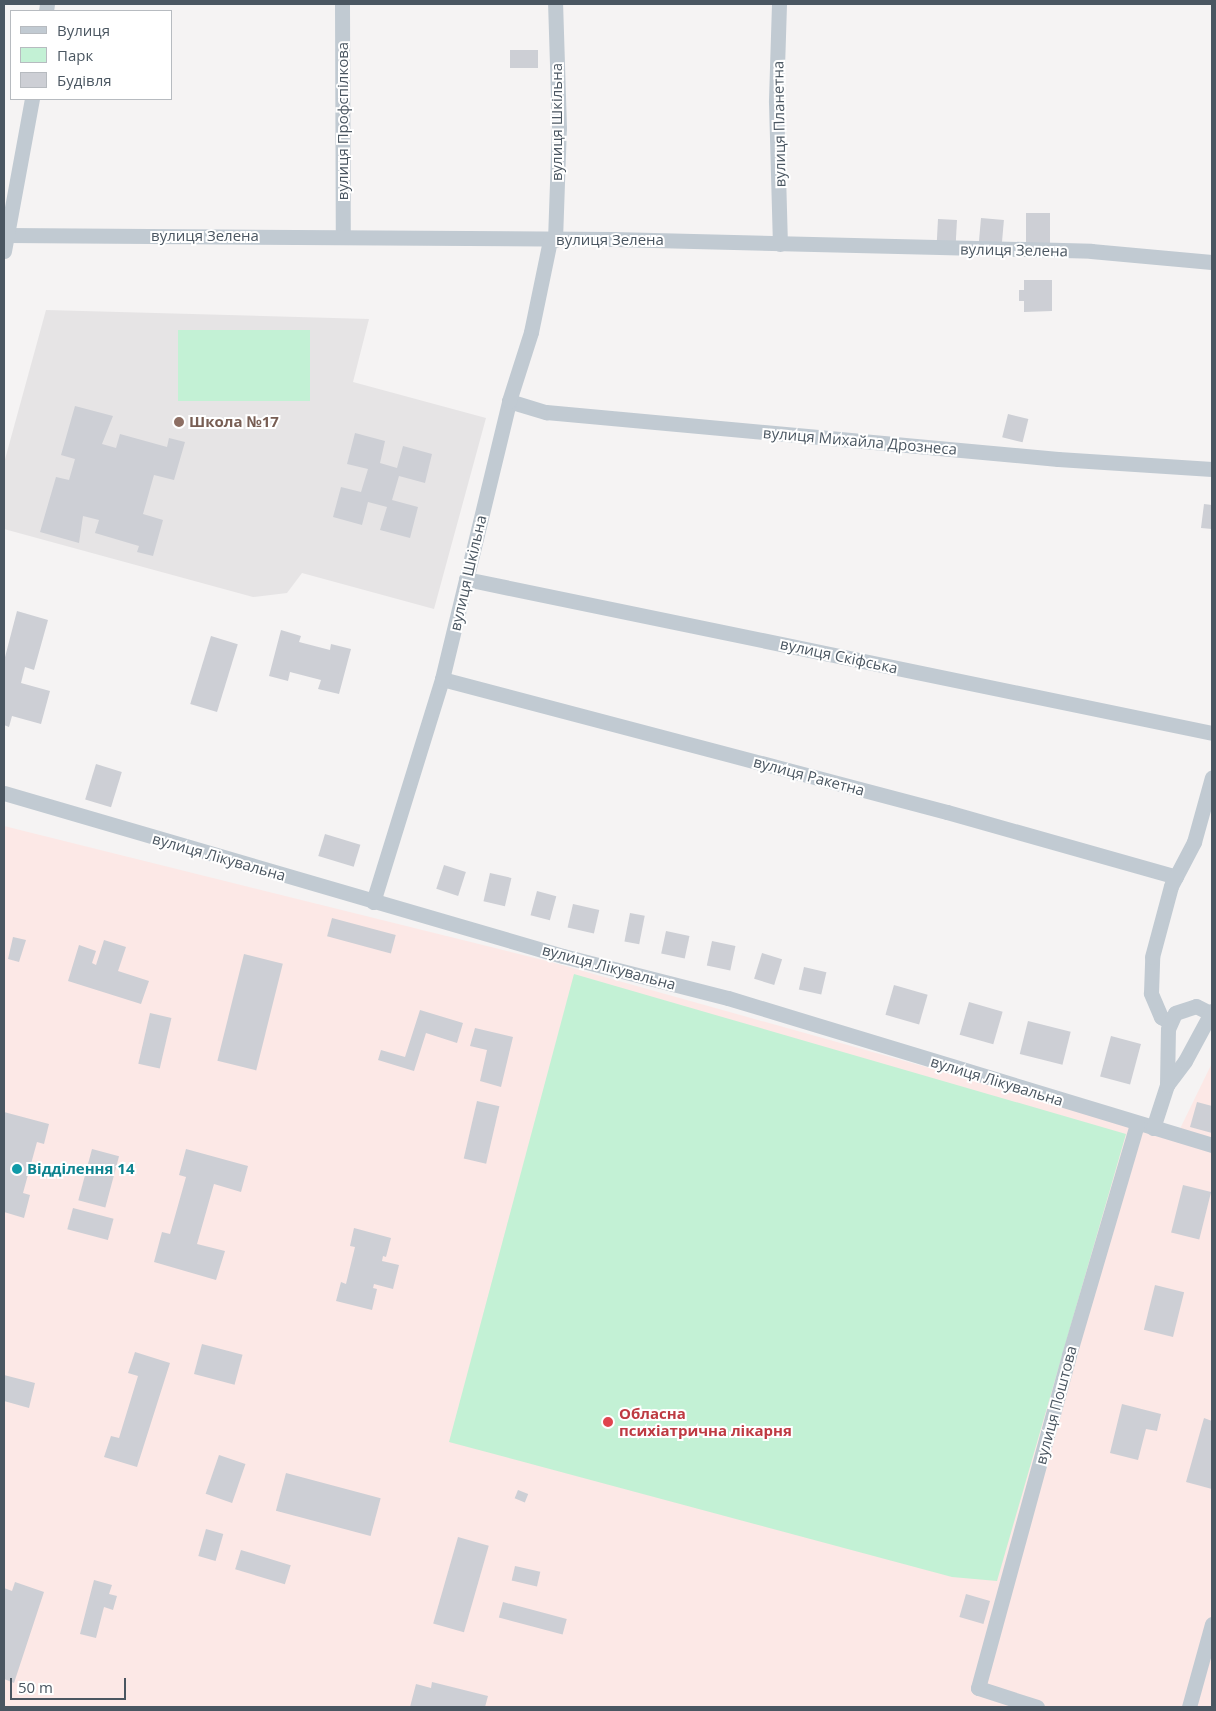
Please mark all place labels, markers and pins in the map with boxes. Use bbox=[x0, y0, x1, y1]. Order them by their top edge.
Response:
place label: Школа №17 bbox=[189, 413, 279, 431]
marker: Школа №17 bbox=[173, 416, 185, 428]
place label: Відділення 14 bbox=[27, 1160, 134, 1178]
marker: Відділення 14 bbox=[11, 1163, 23, 1175]
place label: Обласна психіатрична лікарня bbox=[619, 1404, 792, 1439]
marker: Обласна психіатрична лікарня bbox=[601, 1415, 615, 1429]

